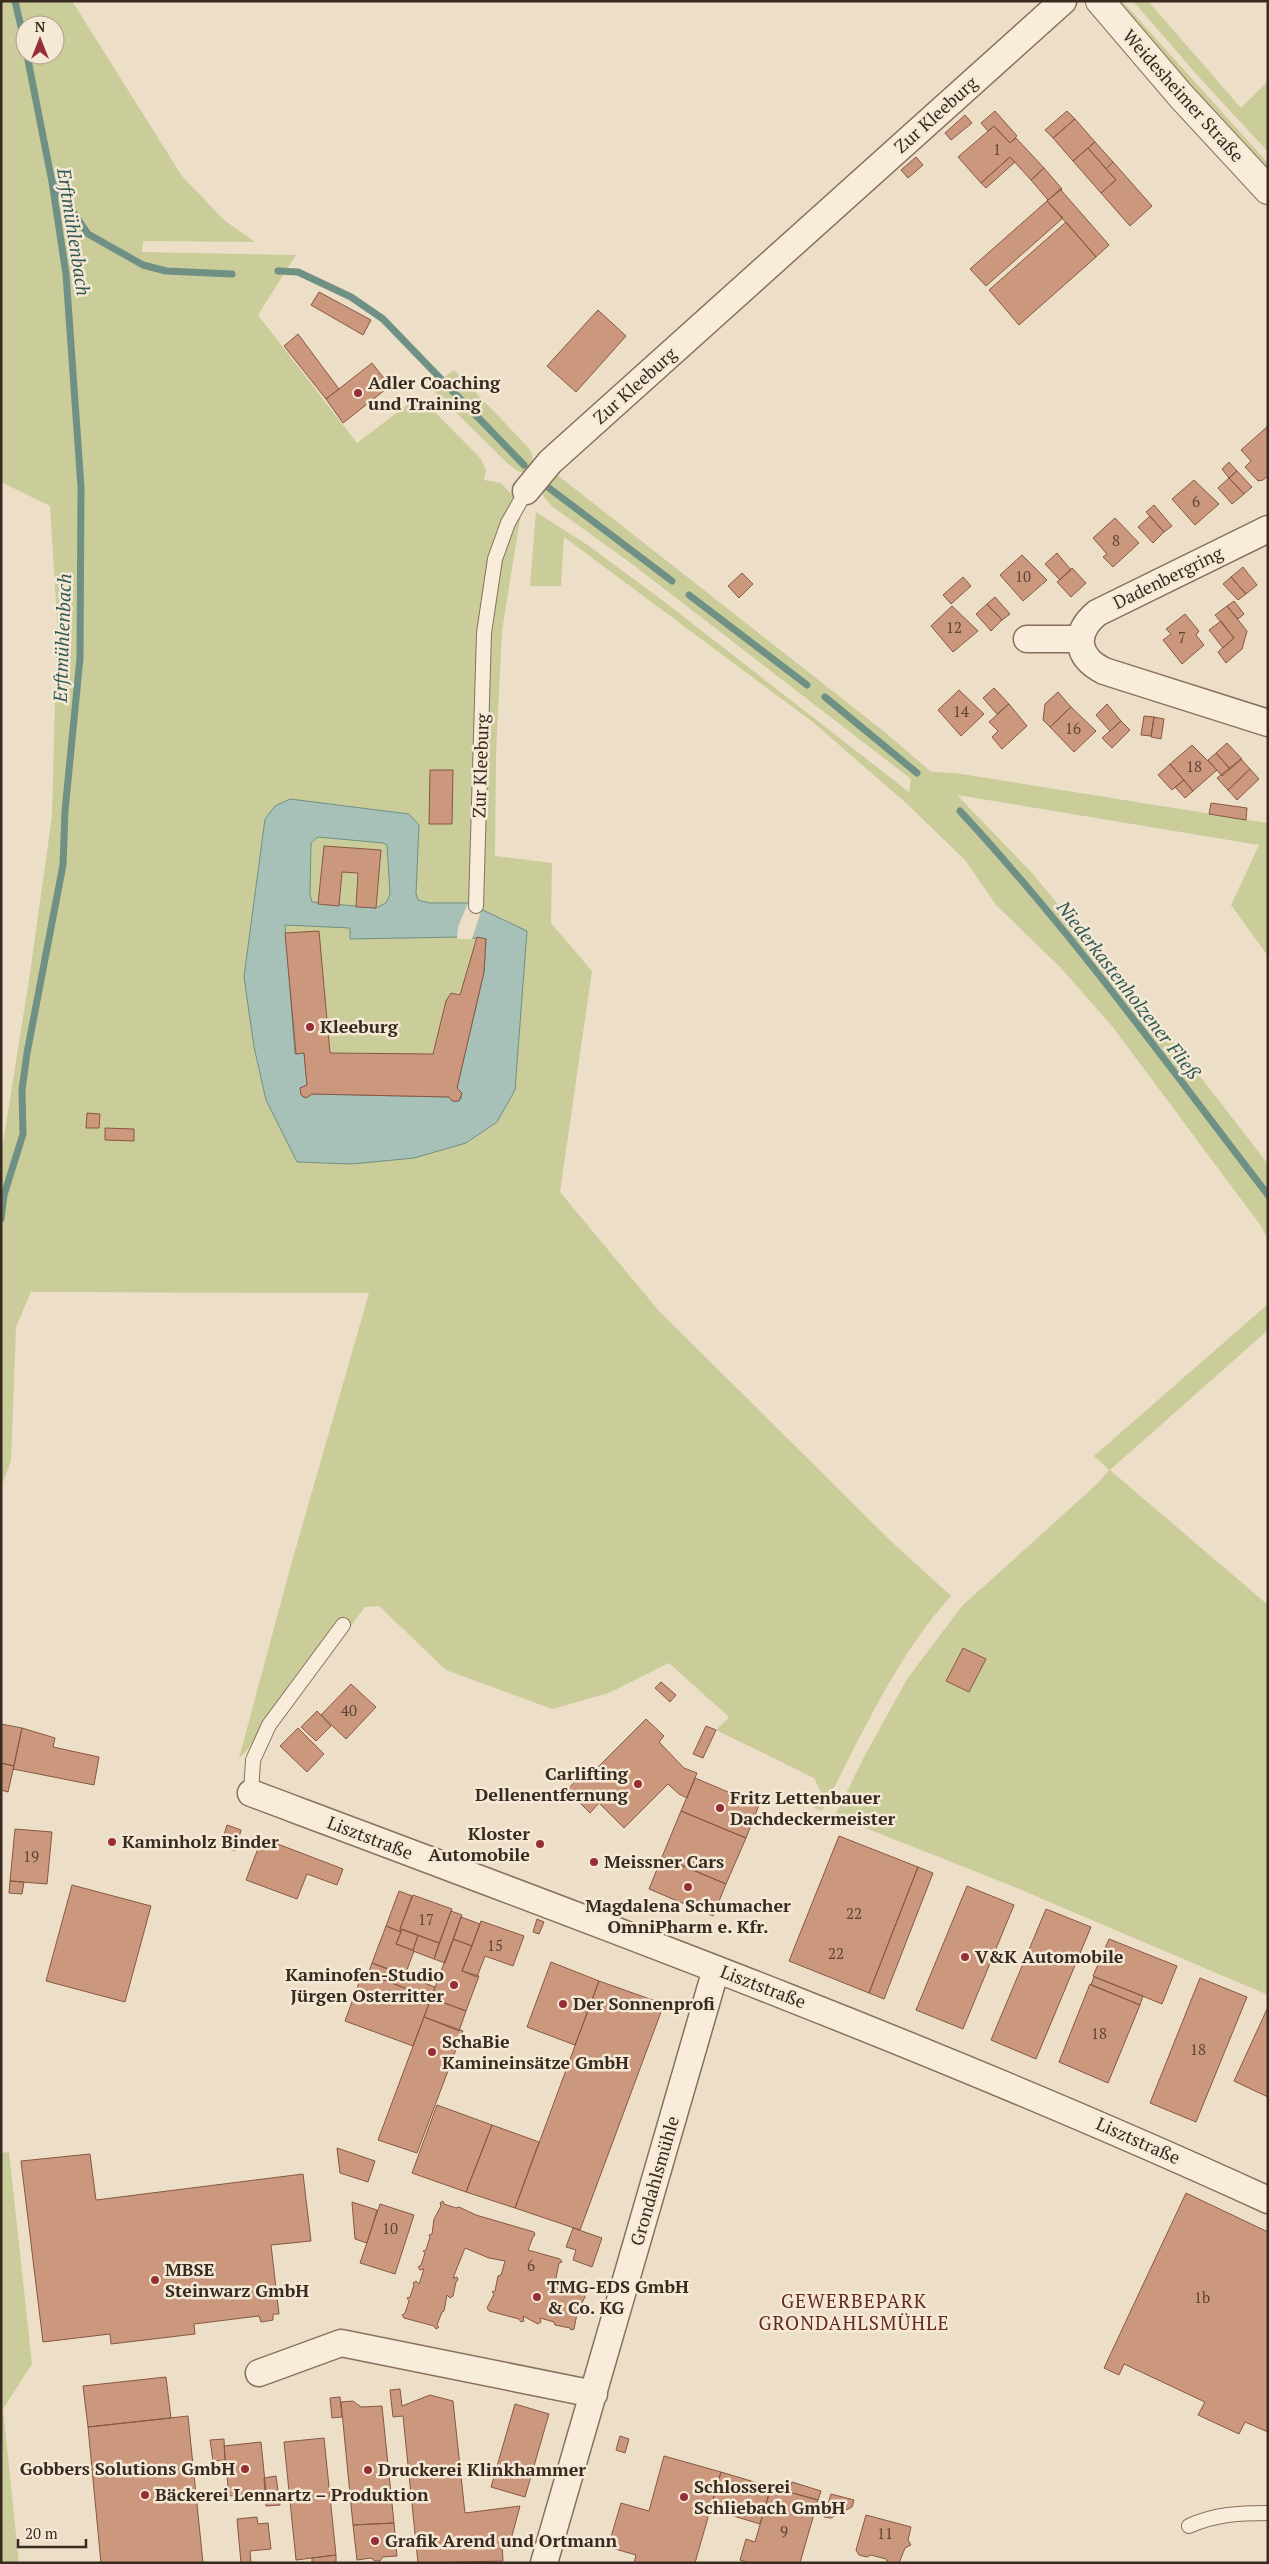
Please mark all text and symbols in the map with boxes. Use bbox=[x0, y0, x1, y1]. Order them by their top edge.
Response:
north arrow bbox=[15, 15, 65, 65]
text: N bbox=[35, 17, 46, 36]
street label: Weidesheimer Straße bbox=[1118, 24, 1250, 167]
street label: Zur Kleeburg bbox=[889, 70, 982, 158]
house number: 1 bbox=[993, 139, 1001, 159]
water label: Erftmühlenbach bbox=[52, 165, 97, 298]
street label: Zur Kleeburg bbox=[588, 341, 681, 429]
place label: Adler Coaching und Training bbox=[368, 370, 501, 415]
marker: Adler Coaching und Training bbox=[352, 387, 364, 399]
house number: 6 bbox=[1192, 491, 1200, 511]
house number: 8 bbox=[1112, 530, 1120, 550]
street label: Dadenbergring bbox=[1109, 540, 1227, 614]
house number: 10 bbox=[1015, 566, 1031, 586]
water label: Erftmühlenbach bbox=[47, 573, 76, 704]
house number: 12 bbox=[946, 617, 962, 637]
house number: 7 bbox=[1178, 627, 1186, 647]
house number: 14 bbox=[953, 701, 969, 721]
street label: Zur Kleeburg bbox=[466, 713, 494, 818]
house number: 16 bbox=[1065, 718, 1081, 738]
house number: 18 bbox=[1186, 756, 1202, 776]
water label: Niederkastenholzener Fließ bbox=[1051, 894, 1207, 1084]
place label: Kleeburg bbox=[320, 1014, 399, 1038]
marker: Kleeburg bbox=[304, 1021, 316, 1033]
house number: 40 bbox=[341, 1700, 357, 1720]
place label: Carlifting Dellenentfernung bbox=[475, 1761, 629, 1806]
marker: Carlifting Dellenentfernung bbox=[632, 1778, 644, 1790]
place label: Fritz Lettenbauer Dachdeckermeister bbox=[730, 1785, 896, 1830]
marker: Fritz Lettenbauer Dachdeckermeister bbox=[714, 1802, 726, 1814]
street label: Lisztstraße bbox=[324, 1810, 416, 1864]
place label: Kloster Automobile bbox=[428, 1821, 530, 1866]
place label: Kaminholz Binder bbox=[122, 1829, 279, 1853]
marker: Kaminholz Binder bbox=[106, 1836, 118, 1848]
marker: Kloster Automobile bbox=[534, 1838, 546, 1850]
house number: 19 bbox=[23, 1846, 39, 1866]
place label: Meissner Cars bbox=[604, 1849, 724, 1873]
marker: Meissner Cars bbox=[588, 1856, 600, 1868]
marker: Magdalena Schumacher OmniPharm e. Kfr. bbox=[682, 1881, 694, 1893]
place label: Magdalena Schumacher OmniPharm e. Kfr. bbox=[585, 1893, 791, 1938]
house number: 22 bbox=[846, 1903, 862, 1923]
house number: 17 bbox=[418, 1909, 434, 1929]
house number: 15 bbox=[487, 1935, 503, 1955]
house number: 22 bbox=[828, 1943, 844, 1963]
place label: V&K Automobile bbox=[975, 1944, 1124, 1968]
marker: V&K Automobile bbox=[959, 1951, 971, 1963]
street label: Lisztstraße bbox=[717, 1959, 809, 2013]
place label: Kaminofen-Studio Jürgen Osterritter bbox=[285, 1962, 444, 2007]
marker: Kaminofen-Studio Jürgen Osterritter bbox=[448, 1979, 460, 1991]
place label: Der Sonnenprofi bbox=[573, 1991, 715, 2015]
marker: Der Sonnenprofi bbox=[557, 1998, 569, 2010]
house number: 18 bbox=[1091, 2023, 1107, 2043]
place label: SchaBie Kamineinsätze GmbH bbox=[442, 2029, 629, 2074]
house number: 18 bbox=[1190, 2039, 1206, 2059]
marker: SchaBie Kamineinsätze GmbH bbox=[426, 2046, 438, 2058]
street label: Lisztstraße bbox=[1093, 2111, 1184, 2169]
street label: Grondahlsmühle bbox=[624, 2113, 684, 2248]
house number: 10 bbox=[382, 2218, 398, 2238]
house number: 6 bbox=[527, 2255, 535, 2275]
place label: MBSE Steinwarz GmbH bbox=[165, 2257, 309, 2302]
marker: MBSE Steinwarz GmbH bbox=[149, 2274, 161, 2286]
place label: TMG-EDS GmbH & Co. KG bbox=[547, 2274, 689, 2319]
house number: 1b bbox=[1194, 2287, 1210, 2307]
district label: GEWERBEPARK GRONDAHLSMÜHLE bbox=[759, 2288, 949, 2335]
marker: TMG-EDS GmbH & Co. KG bbox=[531, 2291, 543, 2303]
place label: Gobbers Solutions GmbH bbox=[20, 2456, 235, 2480]
place label: Druckerei Klinkhammer bbox=[378, 2457, 586, 2481]
marker: Gobbers Solutions GmbH bbox=[239, 2463, 251, 2475]
marker: Druckerei Klinkhammer bbox=[362, 2464, 374, 2476]
place label: Schlosserei Schliebach GmbH bbox=[694, 2474, 846, 2519]
place label: Bäckerei Lennartz – Produktion bbox=[155, 2482, 429, 2506]
marker: Bäckerei Lennartz – Produktion bbox=[139, 2489, 151, 2501]
marker: Schlosserei Schliebach GmbH bbox=[678, 2491, 690, 2503]
scale bar bbox=[18, 2516, 85, 2548]
house number: 9 bbox=[780, 2521, 788, 2541]
text: 20 m bbox=[25, 2523, 58, 2543]
house number: 11 bbox=[877, 2523, 893, 2543]
place label: Grafik Arend und Ortmann bbox=[385, 2528, 618, 2552]
marker: Grafik Arend und Ortmann bbox=[369, 2535, 381, 2547]

